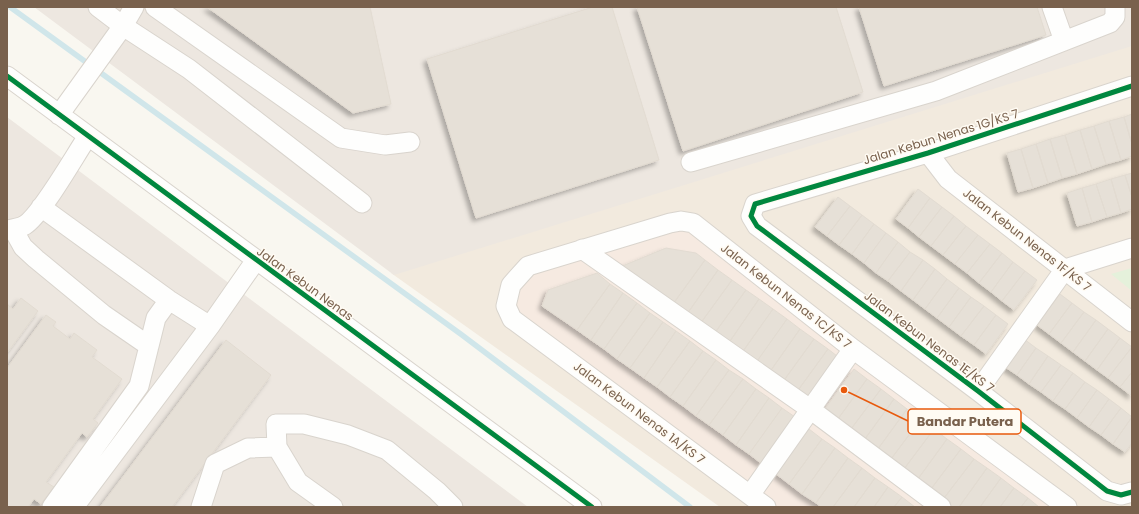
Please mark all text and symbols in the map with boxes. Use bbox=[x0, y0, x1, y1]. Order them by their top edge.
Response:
street label: Jalan Kebun Nenas 1G/KS 7 bbox=[861, 105, 1021, 168]
street label: Jalan Kebun Nenas 1F/KS 7 bbox=[960, 184, 1095, 295]
street label: Jalan Kebun Nenas 1C/KS 7 bbox=[717, 239, 856, 352]
street label: Jalan Kebun Nenas bbox=[254, 243, 357, 324]
street label: Jalan Kebun Nenas 1E/KS 7 bbox=[861, 287, 998, 396]
street label: Jalan Kebun Nenas 1A/KS 7 bbox=[570, 358, 709, 468]
callout: Bandar Putera bbox=[908, 409, 1021, 434]
text: Bandar Putera bbox=[917, 412, 1014, 431]

